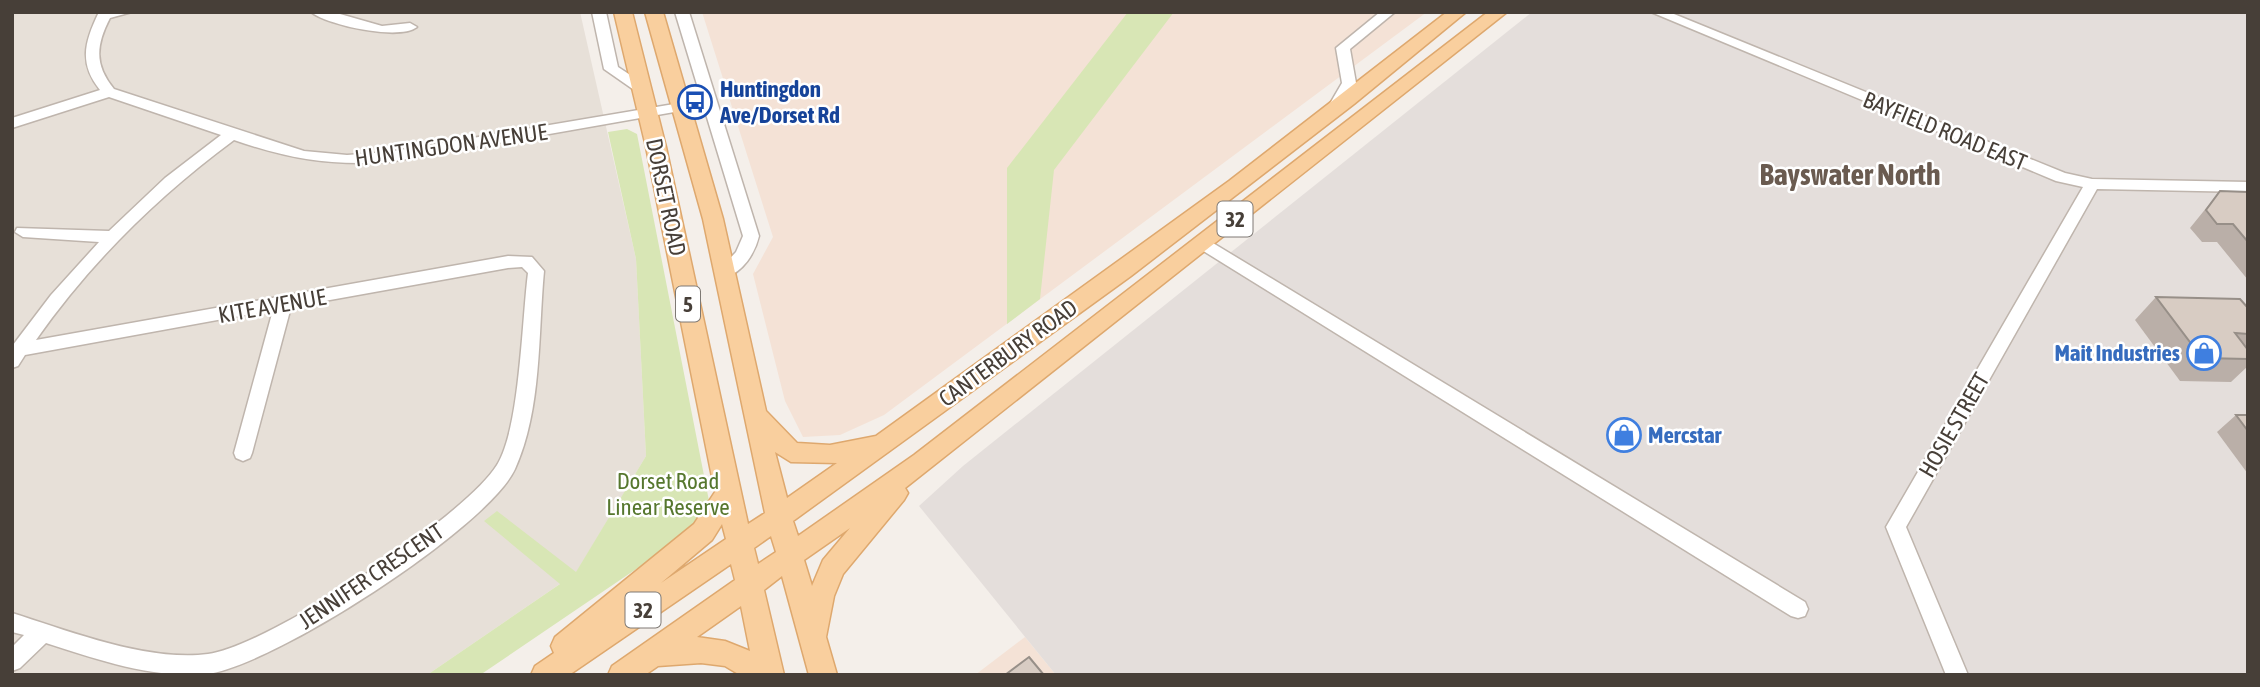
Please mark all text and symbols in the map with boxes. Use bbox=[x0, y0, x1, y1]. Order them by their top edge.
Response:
place label: Huntingdon Ave/Dorset Rd bbox=[719, 76, 840, 128]
bus stop icon: Huntingdon Ave/Dorset Rd bbox=[676, 83, 714, 121]
street label: BAYFIELD ROAD EAST bbox=[1859, 86, 2031, 176]
street label: HUNTINGDON AVENUE bbox=[353, 119, 549, 171]
street label: DORSET ROAD bbox=[641, 136, 691, 258]
district label: Bayswater North bbox=[1759, 157, 1941, 191]
road number: 32 bbox=[1218, 202, 1252, 236]
street label: KITE AVENUE bbox=[216, 284, 328, 328]
road number: 5 bbox=[676, 286, 700, 322]
street label: CANTERBURY ROAD bbox=[934, 294, 1082, 412]
shop icon: Mait Industries bbox=[2185, 334, 2223, 372]
place label: Mait Industries bbox=[2054, 340, 2180, 366]
street label: HOSIE STREET bbox=[1914, 368, 1994, 482]
shop icon: Mercstar bbox=[1605, 416, 1643, 454]
place label: Mercstar bbox=[1648, 422, 1723, 448]
park label: Dorset Road Linear Reserve bbox=[606, 468, 730, 520]
street label: JENNIFER CRESCENT bbox=[294, 518, 448, 634]
road number: 32 bbox=[626, 592, 660, 628]

